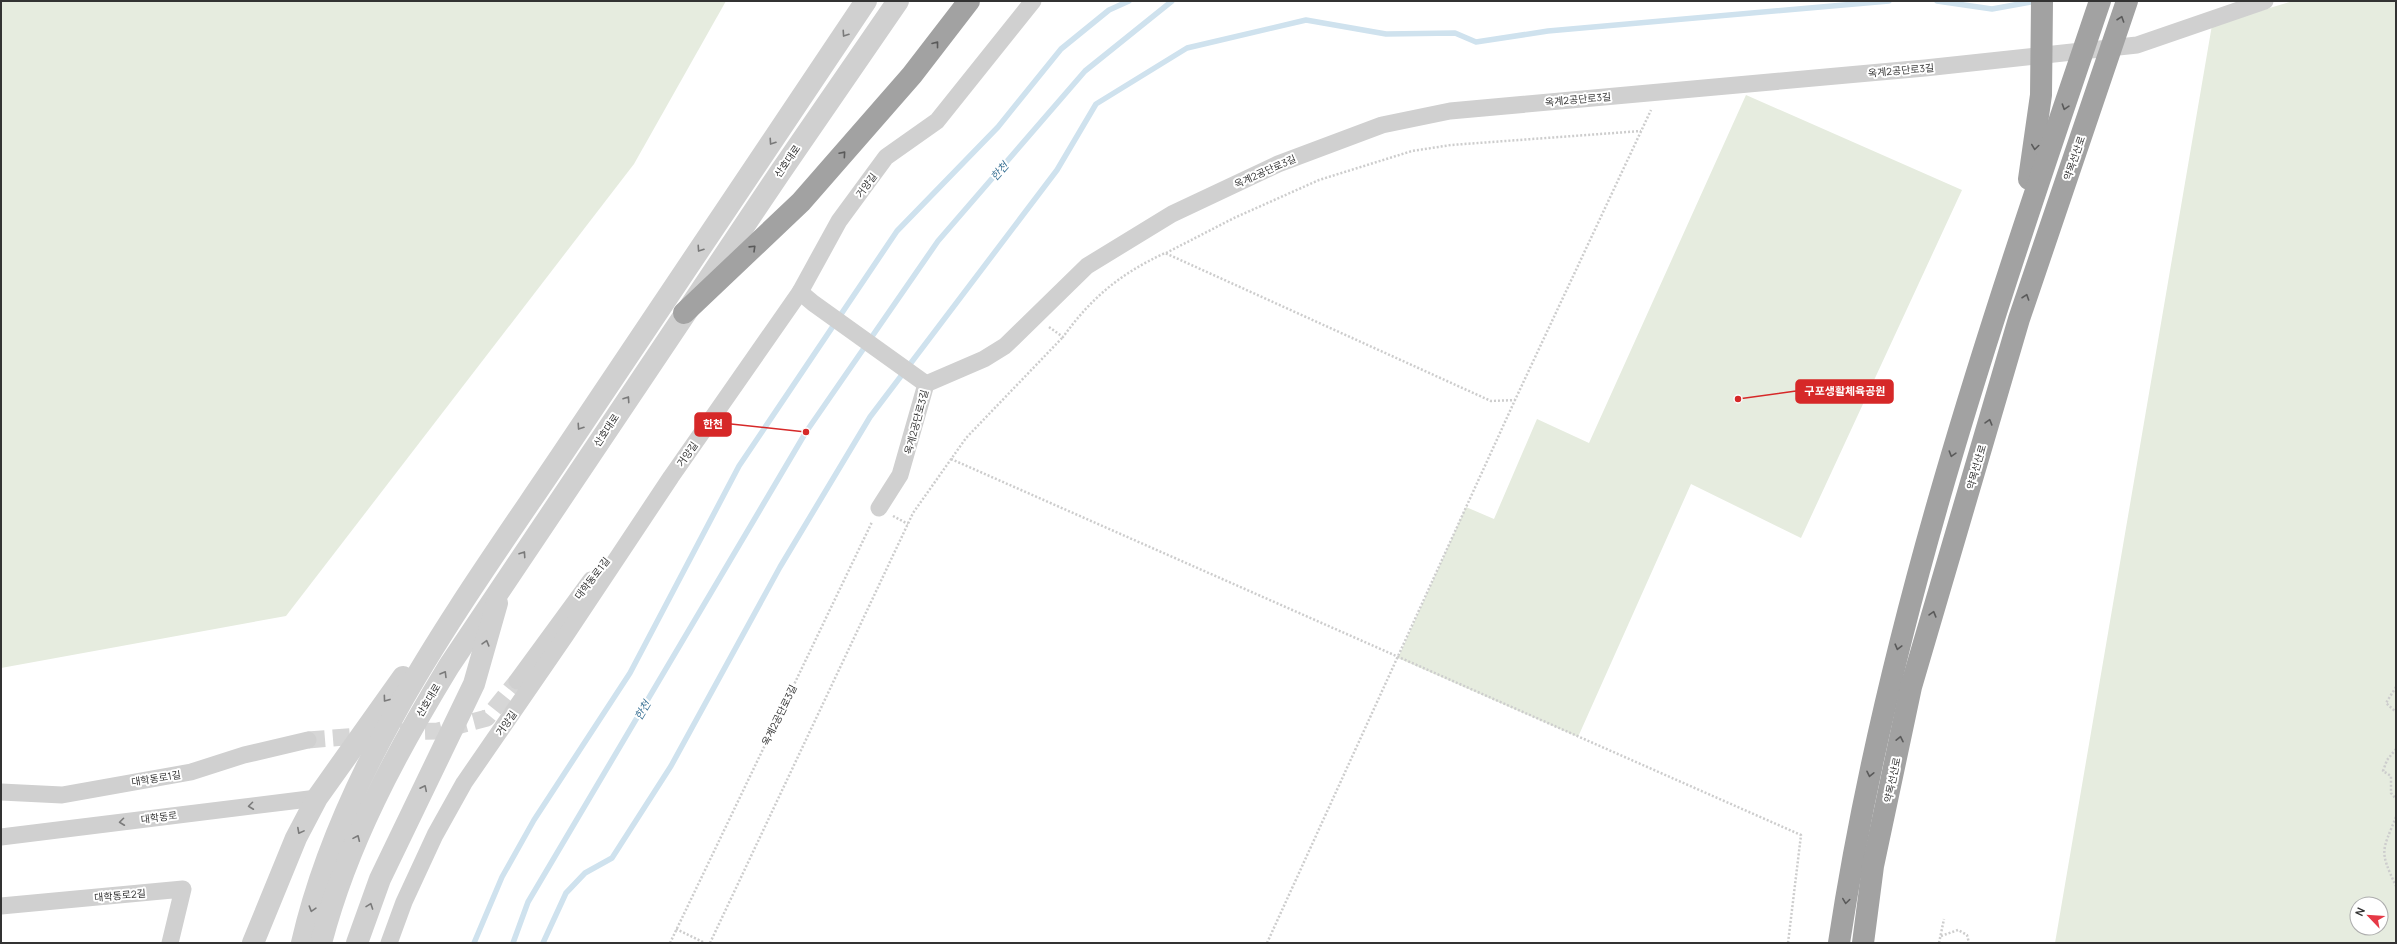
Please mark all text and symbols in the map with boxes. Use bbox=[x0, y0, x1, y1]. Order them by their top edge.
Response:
one-way arrow bbox=[2116, 15, 2125, 22]
one-way arrow bbox=[843, 29, 850, 36]
one-way arrow bbox=[931, 42, 938, 49]
street label: 옥계2공단로3길 bbox=[1867, 60, 1935, 80]
street label: 옥계2공단로3길 bbox=[1544, 89, 1612, 109]
one-way arrow bbox=[2061, 103, 2070, 110]
street label: 약목선산로 bbox=[2060, 134, 2088, 182]
one-way arrow bbox=[770, 137, 777, 144]
street label: 산호대로 bbox=[771, 142, 803, 180]
one-way arrow bbox=[2031, 144, 2040, 150]
one-way arrow bbox=[838, 151, 846, 159]
street label: 옥계2공단로3길 bbox=[1232, 151, 1298, 191]
water label: 한천 bbox=[987, 157, 1013, 184]
street label: 거양길 bbox=[852, 170, 880, 200]
one-way arrow bbox=[698, 245, 705, 252]
one-way arrow bbox=[748, 245, 756, 253]
one-way arrow bbox=[2022, 294, 2030, 301]
callout: 구포생활체육공원 bbox=[1796, 380, 1893, 403]
text: 구포생활체육공원 bbox=[1805, 383, 1885, 398]
street label: 옥계2공단로3길 bbox=[901, 388, 931, 456]
one-way arrow bbox=[622, 397, 629, 404]
street label: 산호대로 bbox=[590, 411, 622, 449]
callout: 한천 bbox=[695, 413, 731, 436]
text: 한천 bbox=[703, 416, 723, 431]
one-way arrow bbox=[1984, 419, 1993, 426]
one-way arrow bbox=[577, 423, 585, 430]
street label: 거양길 bbox=[673, 439, 701, 469]
street label: 약목선산로 bbox=[1963, 443, 1989, 491]
one-way arrow bbox=[1948, 451, 1957, 458]
one-way arrow bbox=[518, 551, 525, 558]
street label: 대학동로1길 bbox=[571, 554, 613, 602]
one-way arrow bbox=[1928, 610, 1937, 617]
one-way arrow bbox=[481, 640, 490, 647]
one-way arrow bbox=[1894, 643, 1903, 650]
one-way arrow bbox=[439, 671, 446, 678]
street label: 산호대로 bbox=[413, 681, 443, 719]
street label: 옥계2공단로3길 bbox=[758, 682, 800, 748]
one-way arrow bbox=[384, 695, 391, 702]
water label: 한천 bbox=[630, 696, 655, 723]
street label: 거양길 bbox=[492, 708, 520, 738]
one-way arrow bbox=[1896, 736, 1904, 743]
street label: 약목선산로 bbox=[1880, 756, 1904, 804]
street label: 대학동로1길 bbox=[130, 767, 182, 789]
one-way arrow bbox=[1866, 771, 1874, 777]
one-way arrow bbox=[419, 785, 427, 792]
one-way arrow bbox=[248, 801, 254, 810]
street label: 대학동로 bbox=[140, 808, 178, 826]
one-way arrow bbox=[119, 817, 125, 826]
one-way arrow bbox=[297, 827, 304, 834]
one-way arrow bbox=[352, 835, 360, 843]
street label: 대학동로2길 bbox=[94, 886, 146, 904]
north arrow bbox=[2349, 896, 2389, 936]
one-way arrow bbox=[1842, 898, 1851, 904]
one-way arrow bbox=[365, 903, 373, 910]
text: N bbox=[2351, 905, 2368, 918]
one-way arrow bbox=[308, 906, 317, 913]

